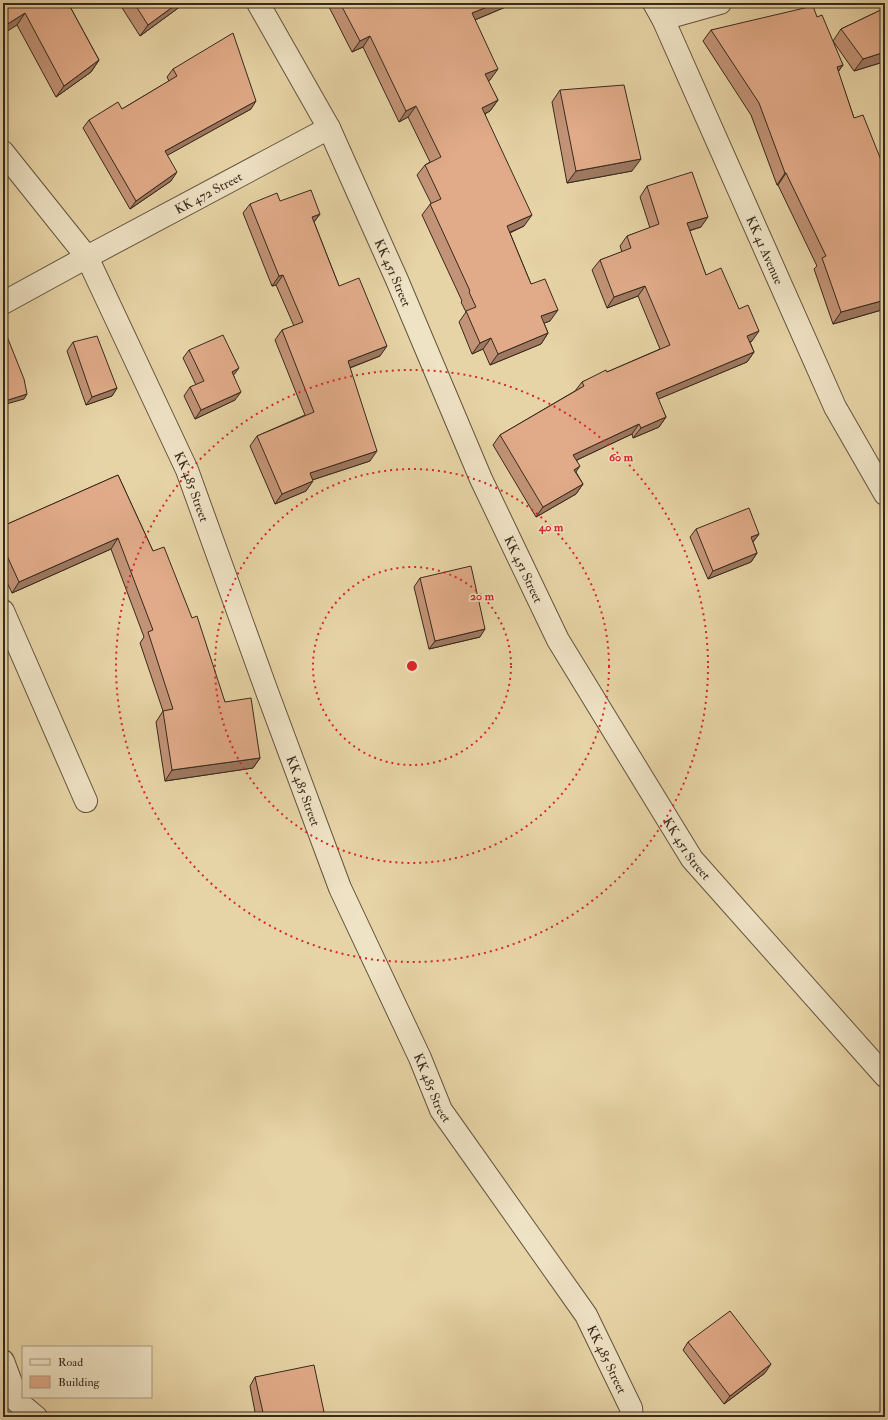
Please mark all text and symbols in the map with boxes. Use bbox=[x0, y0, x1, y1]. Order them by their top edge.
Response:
street label: KK 472 Street bbox=[172, 169, 245, 218]
street label: KK 41 Avenue bbox=[742, 214, 787, 288]
street label: KK 451 Street bbox=[371, 237, 414, 309]
street label: KK 485 Street bbox=[170, 449, 212, 524]
text: 60 m bbox=[609, 450, 634, 465]
text: 40 m bbox=[538, 520, 564, 535]
street label: KK 451 Street bbox=[500, 533, 546, 606]
text: 20 m bbox=[470, 589, 495, 604]
centre of rings bbox=[405, 659, 419, 673]
street label: KK 485 Street bbox=[282, 754, 323, 828]
street label: KK 451 Street bbox=[659, 815, 714, 883]
street label: KK 485 Street bbox=[410, 1051, 454, 1126]
street label: KK 485 Street bbox=[583, 1323, 630, 1396]
legend bbox=[22, 1346, 152, 1398]
text: Road bbox=[58, 1355, 83, 1370]
text: Building bbox=[58, 1375, 101, 1390]

